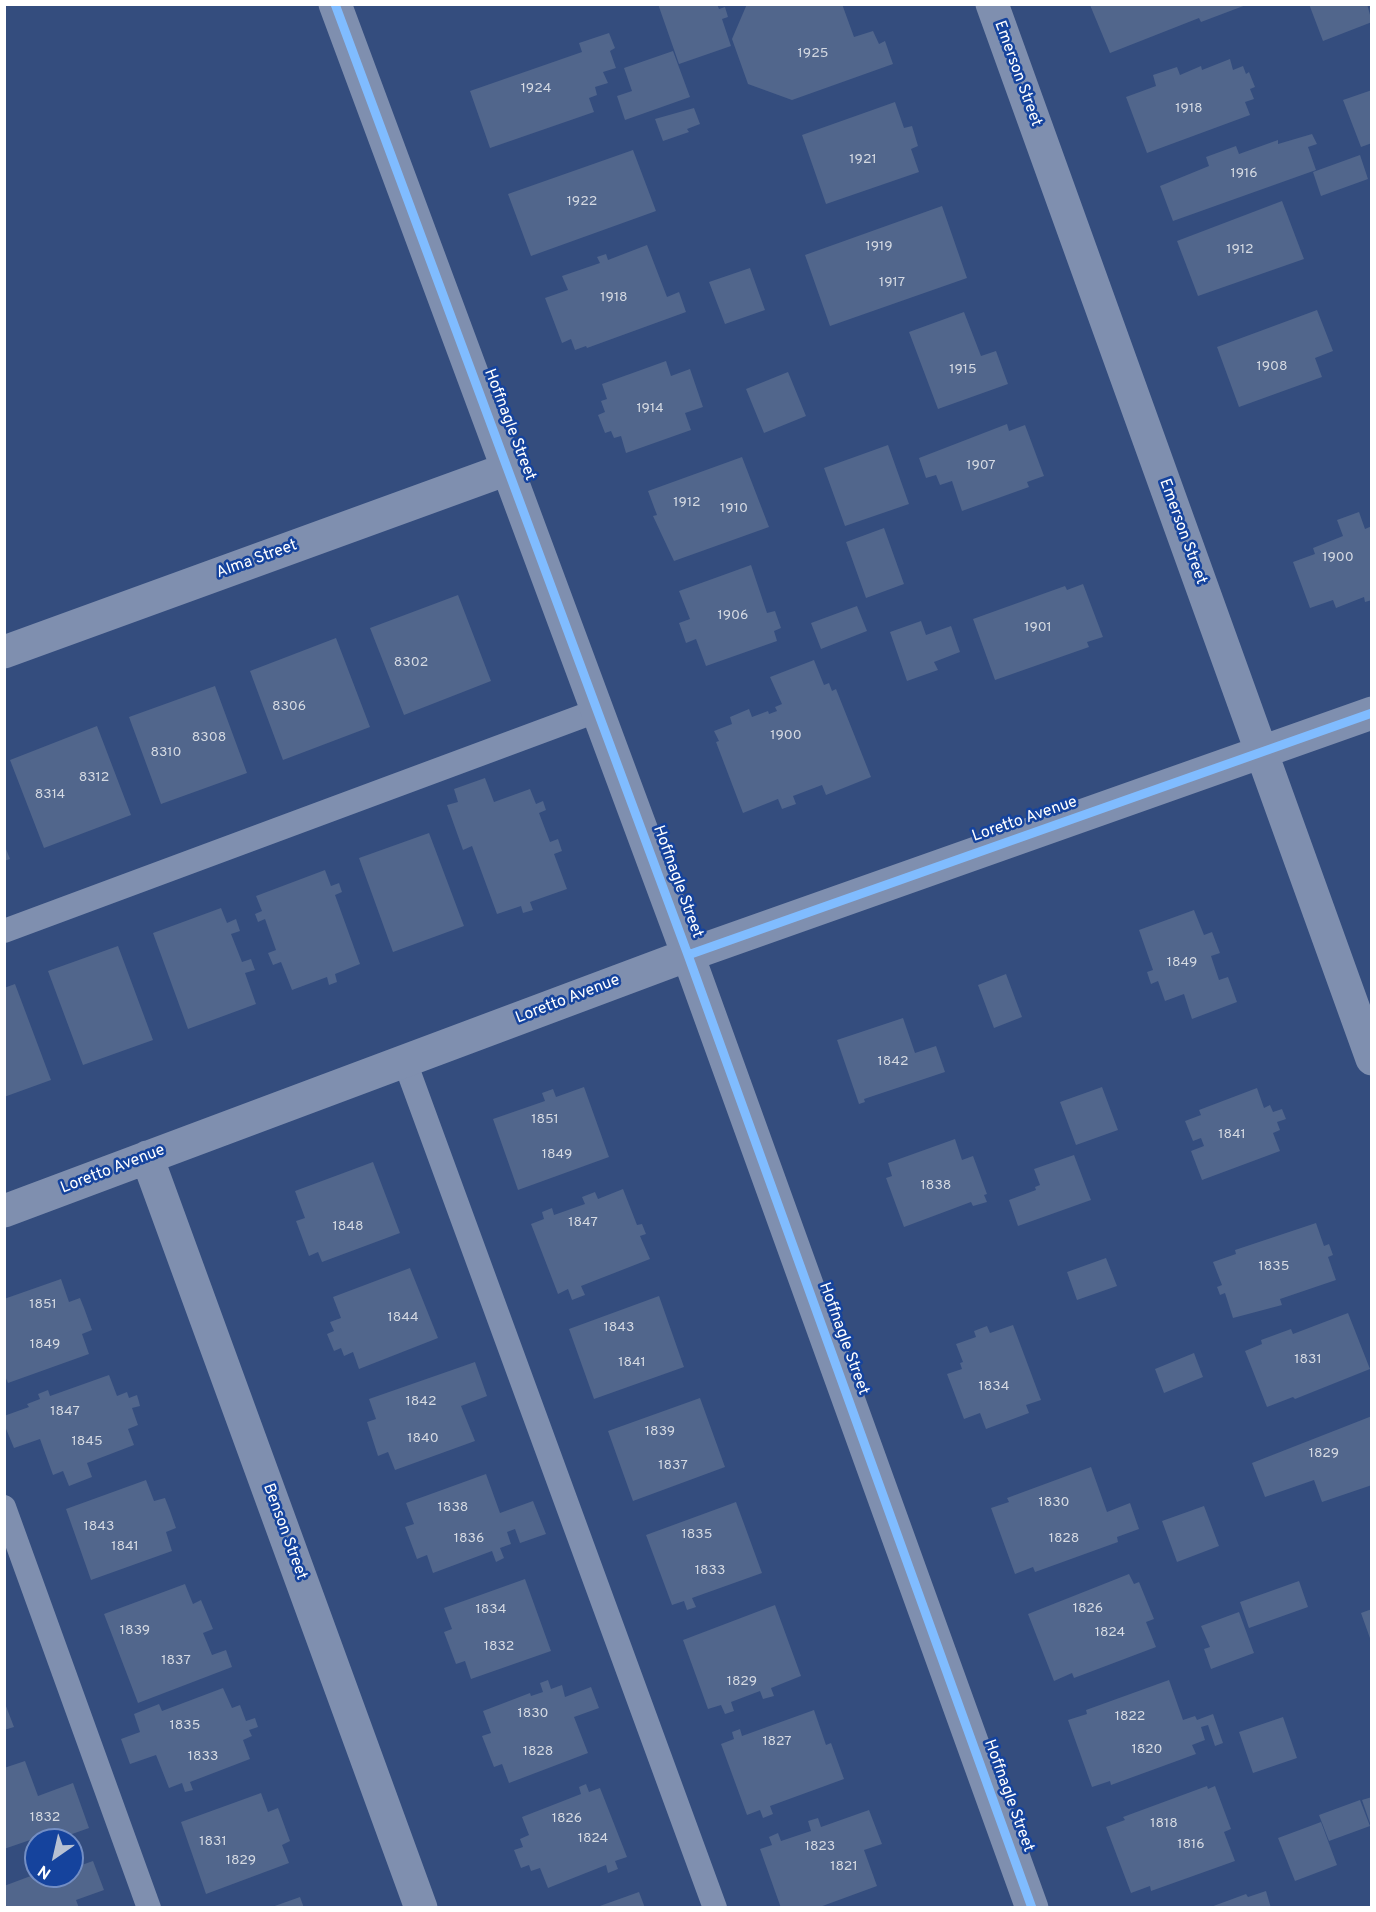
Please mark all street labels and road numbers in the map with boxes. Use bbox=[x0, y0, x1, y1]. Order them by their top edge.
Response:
street label: Emerson Street bbox=[989, 18, 1045, 130]
street label: Hoffnagle Street bbox=[479, 366, 539, 484]
street label: Emerson Street bbox=[1154, 476, 1210, 588]
street label: Alma Street bbox=[214, 536, 300, 584]
street label: Loretto Avenue bbox=[970, 793, 1080, 847]
street label: Hoffnagle Street bbox=[648, 823, 706, 941]
street label: Loretto Avenue bbox=[513, 971, 623, 1029]
street label: Loretto Avenue bbox=[58, 1141, 168, 1199]
street label: Hoffnagle Street bbox=[814, 1280, 872, 1398]
street label: Benson Street bbox=[258, 1481, 310, 1583]
street label: Hoffnagle Street bbox=[979, 1737, 1037, 1855]

